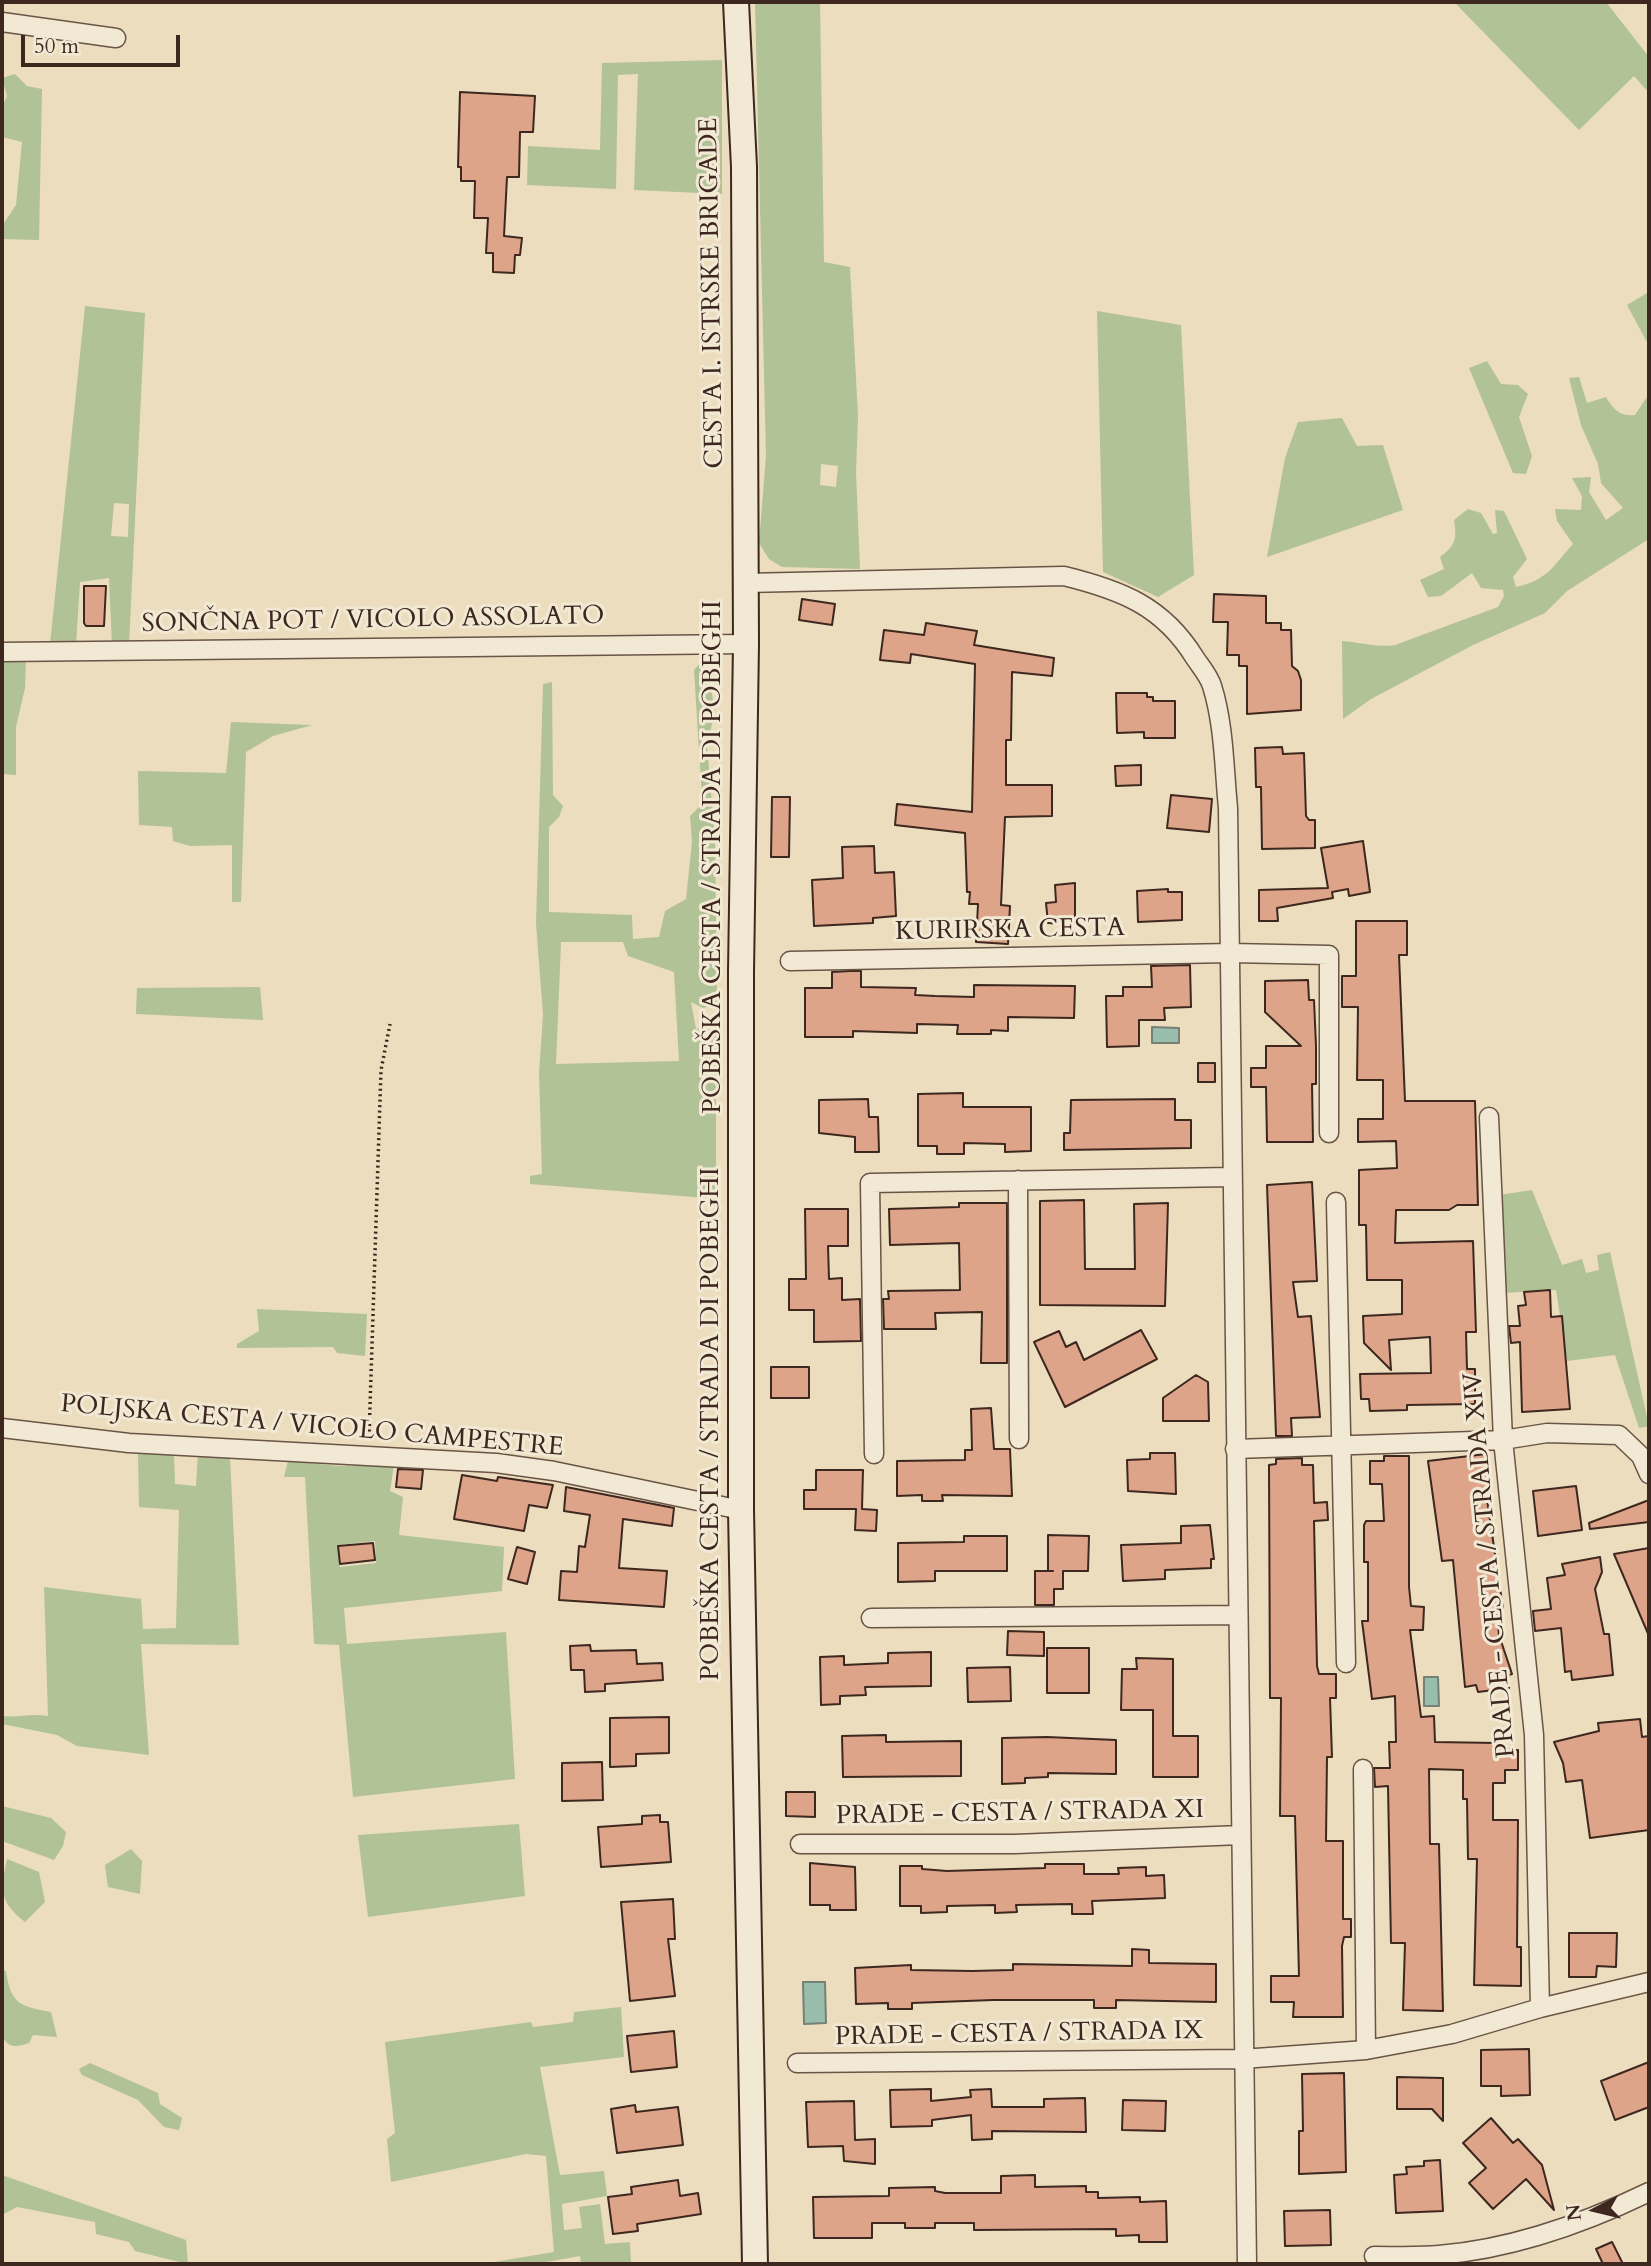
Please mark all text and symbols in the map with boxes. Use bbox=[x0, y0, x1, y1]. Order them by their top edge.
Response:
scale bar bbox=[24, 21, 184, 65]
text: 50 m bbox=[34, 32, 79, 61]
street label: CESTA I. ISTRSKE BRIGADE bbox=[694, 117, 732, 469]
street label: POBEŠKA CESTA / STRADA DI POBEGHI bbox=[698, 600, 730, 1114]
street label: SONČNA POT / VICOLO ASSOLATO bbox=[141, 601, 605, 641]
street label: KURIRSKA CESTA bbox=[895, 913, 1125, 949]
street label: POBEŠKA CESTA / STRADA DI POBEGHI bbox=[696, 1167, 728, 1681]
street label: PRADE - CESTA / STRADA XIV bbox=[1459, 1371, 1523, 1759]
street label: POLJSKA CESTA / VICOLO CAMPESTRE bbox=[59, 1389, 565, 1465]
street label: PRADE - CESTA / STRADA XI bbox=[836, 1795, 1204, 1833]
street label: PRADE - CESTA / STRADA IX bbox=[835, 2016, 1203, 2054]
north arrow bbox=[1560, 2175, 1630, 2245]
text: N bbox=[1560, 2203, 1588, 2222]

